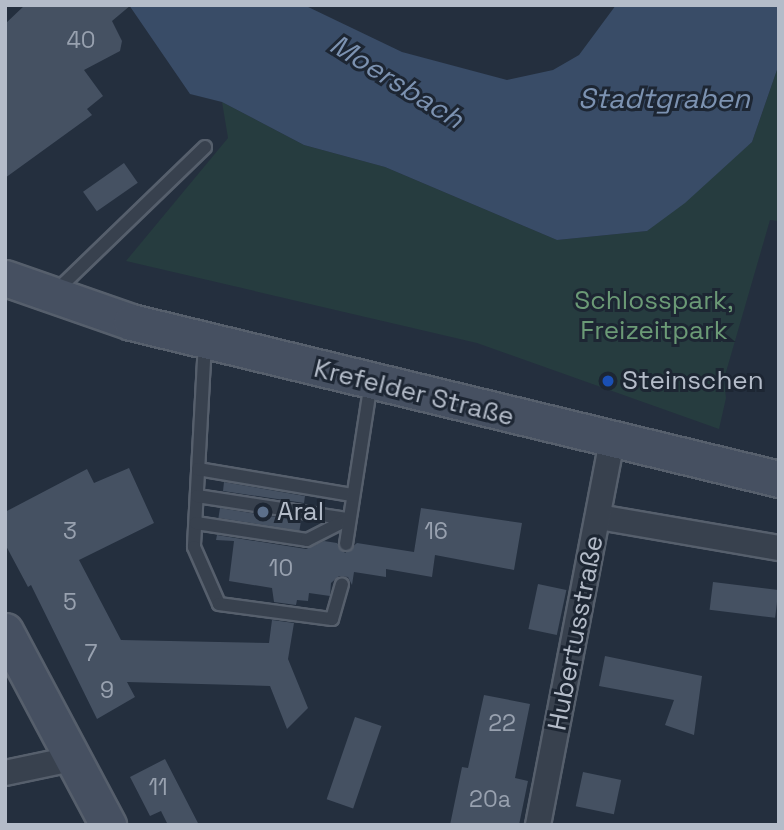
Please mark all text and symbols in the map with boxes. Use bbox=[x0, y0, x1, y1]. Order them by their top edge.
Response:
house number: 40 bbox=[66, 26, 96, 54]
water label: Moersbach bbox=[324, 27, 470, 135]
water label: Stadtgraben bbox=[578, 81, 750, 115]
park label: Schlosspark, Freizeitpark bbox=[574, 285, 734, 346]
street label: Krefelder Straße bbox=[311, 353, 517, 433]
place label: Steinschen bbox=[622, 365, 764, 397]
marker: Steinschen bbox=[600, 373, 616, 389]
place label: Aral bbox=[277, 496, 324, 528]
marker: Aral bbox=[255, 504, 271, 520]
house number: 3 bbox=[63, 517, 77, 545]
house number: 16 bbox=[424, 517, 448, 545]
street label: Hubertusstraße bbox=[542, 533, 610, 733]
house number: 10 bbox=[269, 554, 293, 582]
house number: 5 bbox=[63, 588, 77, 616]
house number: 7 bbox=[85, 639, 97, 667]
house number: 9 bbox=[100, 676, 114, 704]
house number: 22 bbox=[488, 709, 516, 737]
house number: 11 bbox=[148, 773, 168, 801]
house number: 20a bbox=[469, 785, 511, 813]

